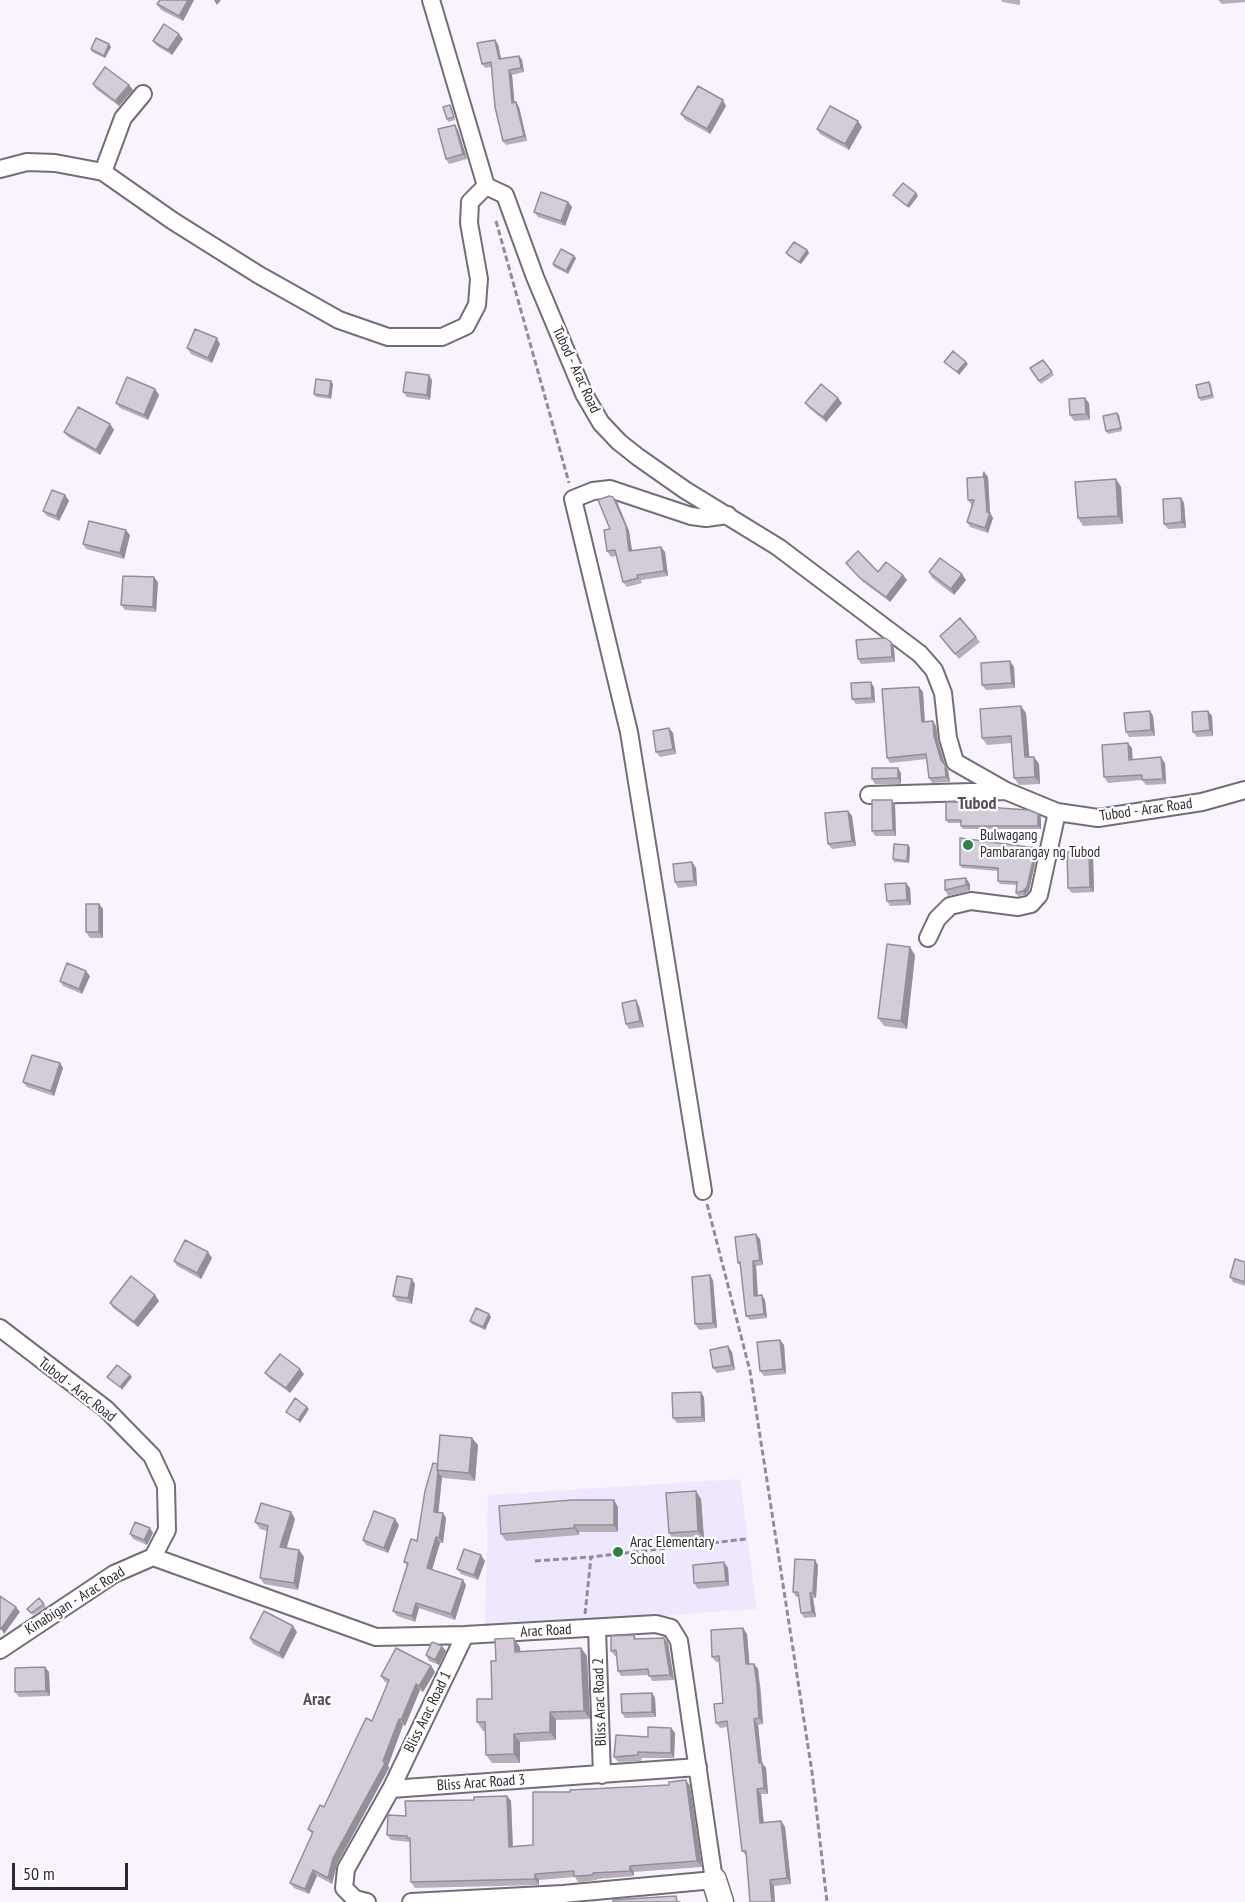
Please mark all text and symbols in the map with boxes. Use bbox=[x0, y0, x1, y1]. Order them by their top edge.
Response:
street label: Tubod - Arac Road bbox=[548, 324, 604, 416]
district label: Tubod bbox=[957, 793, 997, 815]
street label: Tubod - Arac Road bbox=[1098, 795, 1194, 825]
place label: Bulwagang Pambarangay ng Tubod bbox=[980, 827, 1100, 862]
marker: Bulwagang Pambarangay ng Tubod bbox=[961, 838, 975, 852]
street label: Tubod - Arac Road bbox=[35, 1354, 119, 1426]
place label: Arac Elementary School bbox=[630, 1534, 714, 1569]
marker: Arac Elementary School bbox=[611, 1545, 625, 1559]
street label: Kinabigan - Arac Road bbox=[22, 1563, 128, 1639]
street label: Arac Road bbox=[520, 1621, 572, 1641]
street label: Bliss Arac Road 2 bbox=[589, 1658, 611, 1746]
street label: Bliss Arac Road 1 bbox=[401, 1668, 455, 1756]
district label: Arac bbox=[303, 1689, 331, 1711]
street label: Bliss Arac Road 3 bbox=[436, 1771, 526, 1795]
scale bar bbox=[15, 1851, 130, 1889]
text: 50 m bbox=[23, 1862, 55, 1885]

